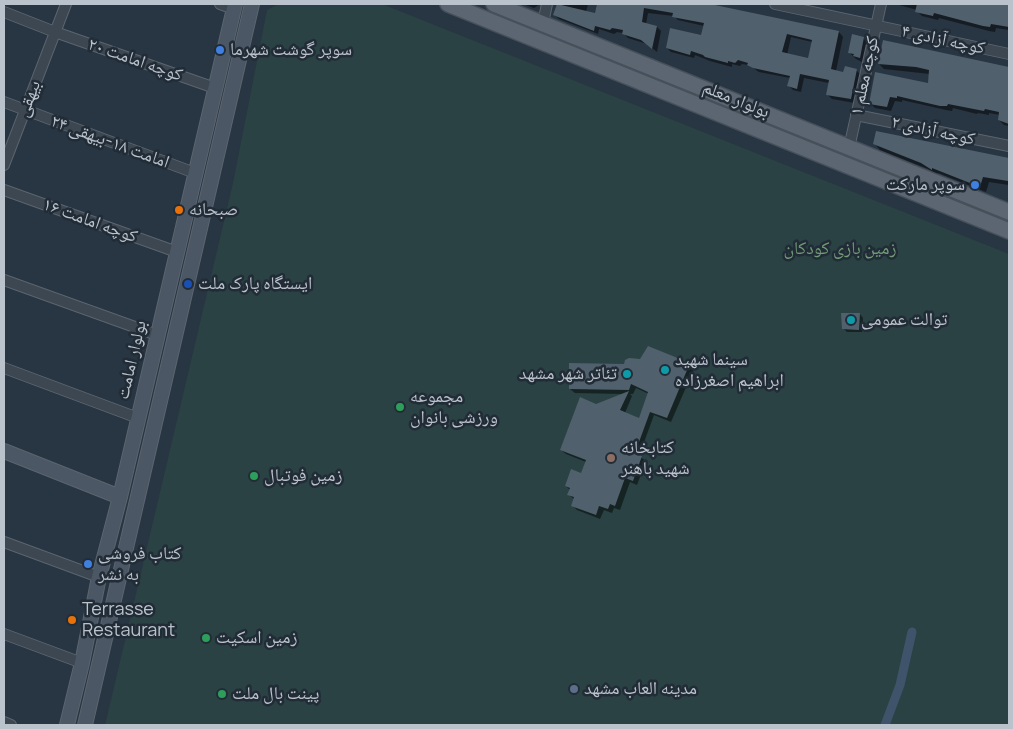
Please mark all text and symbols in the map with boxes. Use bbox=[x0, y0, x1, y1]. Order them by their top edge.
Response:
street label: کوچه آزادی ۴ bbox=[899, 21, 987, 59]
street label: کوچه امامت ۲۰ bbox=[85, 34, 185, 86]
street label: کوچه معلم ۱ bbox=[846, 34, 884, 118]
place label: سوپر گوشت شهرما bbox=[230, 39, 352, 61]
marker: سوپر گوشت شهرما bbox=[214, 44, 226, 56]
street label: بولوار معلم bbox=[699, 77, 773, 123]
street label: بیهقی bbox=[12, 78, 46, 120]
street label: امامت ۱۸-بیهقی ۲۴ bbox=[48, 111, 172, 173]
street label: کوچه آزادی ۲ bbox=[889, 112, 977, 150]
place label: سوپر مارکت bbox=[886, 174, 965, 196]
marker: سوپر مارکت bbox=[969, 179, 981, 191]
street label: کوچه امامت ۱۶ bbox=[40, 194, 140, 248]
place label: صبحانه bbox=[189, 199, 238, 221]
marker: صبحانه bbox=[173, 204, 185, 216]
park label: زمین بازی کودکان bbox=[784, 238, 896, 260]
place label: ایستگاه پارک ملت bbox=[198, 273, 312, 295]
marker: ایستگاه پارک ملت bbox=[182, 278, 194, 290]
place label: توالت عمومی bbox=[861, 309, 948, 331]
marker: توالت عمومی bbox=[845, 314, 857, 326]
street label: بولوار امامت bbox=[112, 318, 152, 402]
place label: سینما شهید ابراهیم اصغرزاده bbox=[675, 349, 784, 392]
place label: تئاتر شهر مشهد bbox=[519, 363, 617, 385]
marker: سینما شهید ابراهیم اصغرزاده bbox=[659, 364, 671, 376]
marker: تئاتر شهر مشهد bbox=[621, 368, 633, 380]
place label: مجموعه ورزشی بانوان bbox=[410, 386, 498, 428]
marker: مجموعه ورزشی بانوان bbox=[394, 401, 406, 413]
place label: کتابخانه شهید باهنر bbox=[621, 437, 689, 479]
marker: کتابخانه شهید باهنر bbox=[605, 452, 617, 464]
place label: زمین فوتبال bbox=[264, 465, 342, 487]
marker: زمین فوتبال bbox=[248, 470, 260, 482]
place label: کتاب فروشی به نشر bbox=[98, 543, 181, 586]
marker: کتاب فروشی به نشر bbox=[82, 558, 94, 570]
place label: Terrasse Restaurant bbox=[82, 599, 175, 642]
marker: Terrasse Restaurant bbox=[66, 614, 78, 626]
place label: زمین اسکیت bbox=[216, 627, 297, 649]
marker: زمین اسکیت bbox=[200, 632, 212, 644]
place label: مدينه العاب مشهد bbox=[584, 678, 697, 700]
place label: پینت بال ملت bbox=[232, 683, 319, 705]
marker: مدينه العاب مشهد bbox=[568, 683, 580, 695]
marker: پینت بال ملت bbox=[216, 688, 228, 700]

